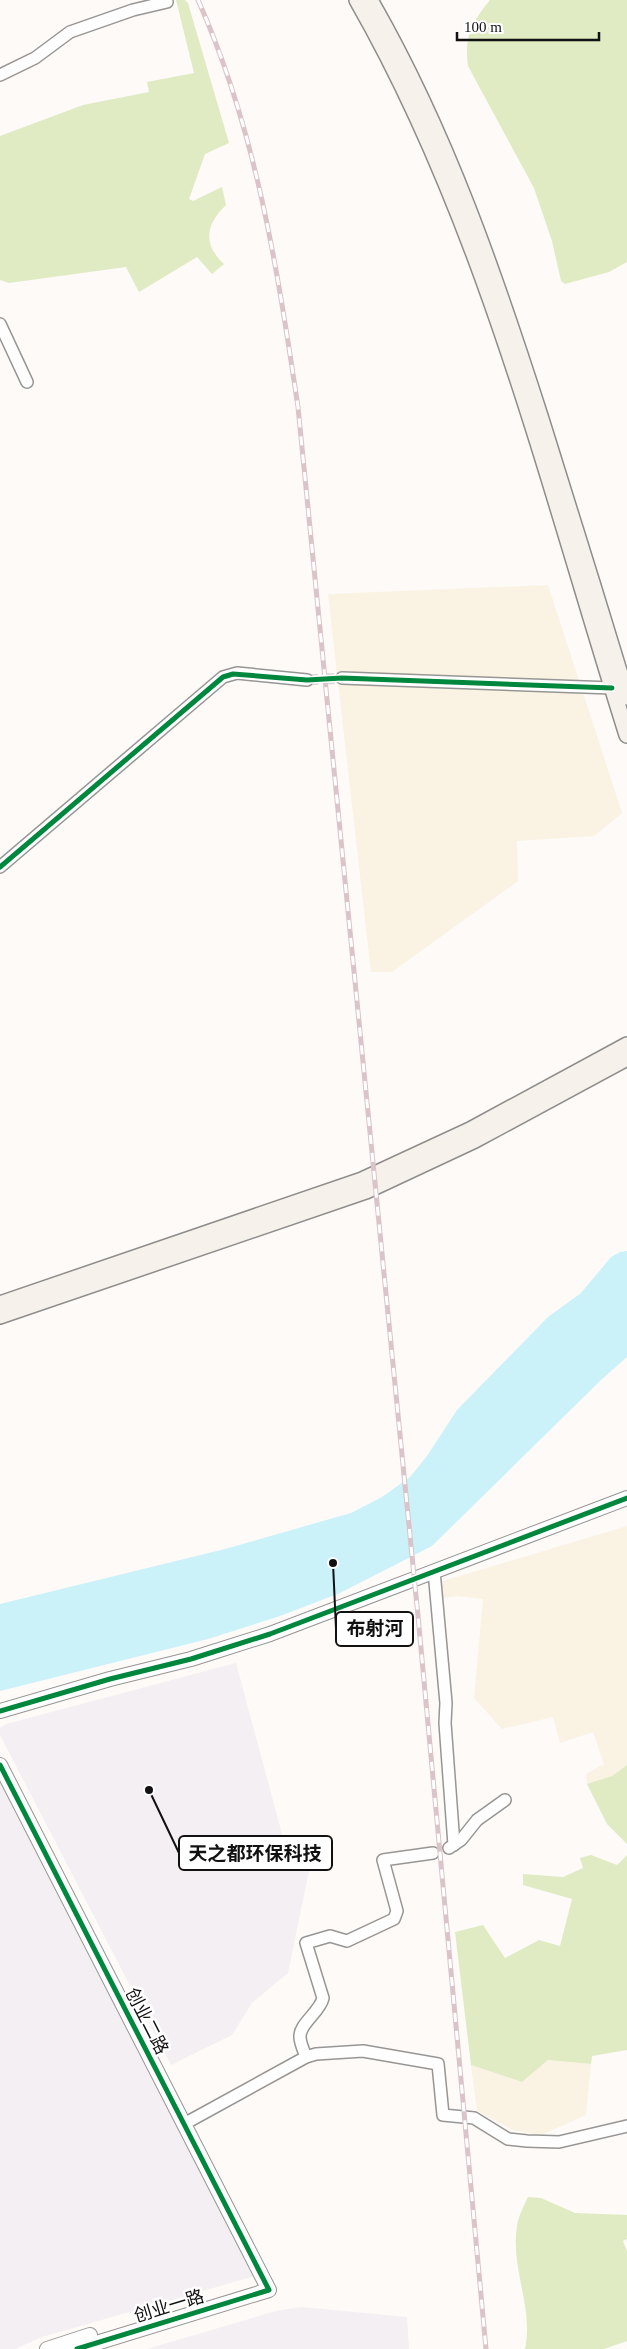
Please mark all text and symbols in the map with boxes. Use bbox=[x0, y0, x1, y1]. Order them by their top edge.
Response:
scale bar bbox=[457, 10, 600, 42]
text: 100 m bbox=[464, 19, 502, 35]
callout: 布射河 bbox=[336, 1612, 413, 1646]
text: 布射河 bbox=[346, 1618, 404, 1639]
callout: 天之都环保科技 bbox=[179, 1836, 332, 1870]
text: 天之都环保科技 bbox=[188, 1843, 322, 1864]
street label: 创业二路 bbox=[122, 1984, 172, 2058]
street label: 创业一路 bbox=[132, 2286, 206, 2326]

